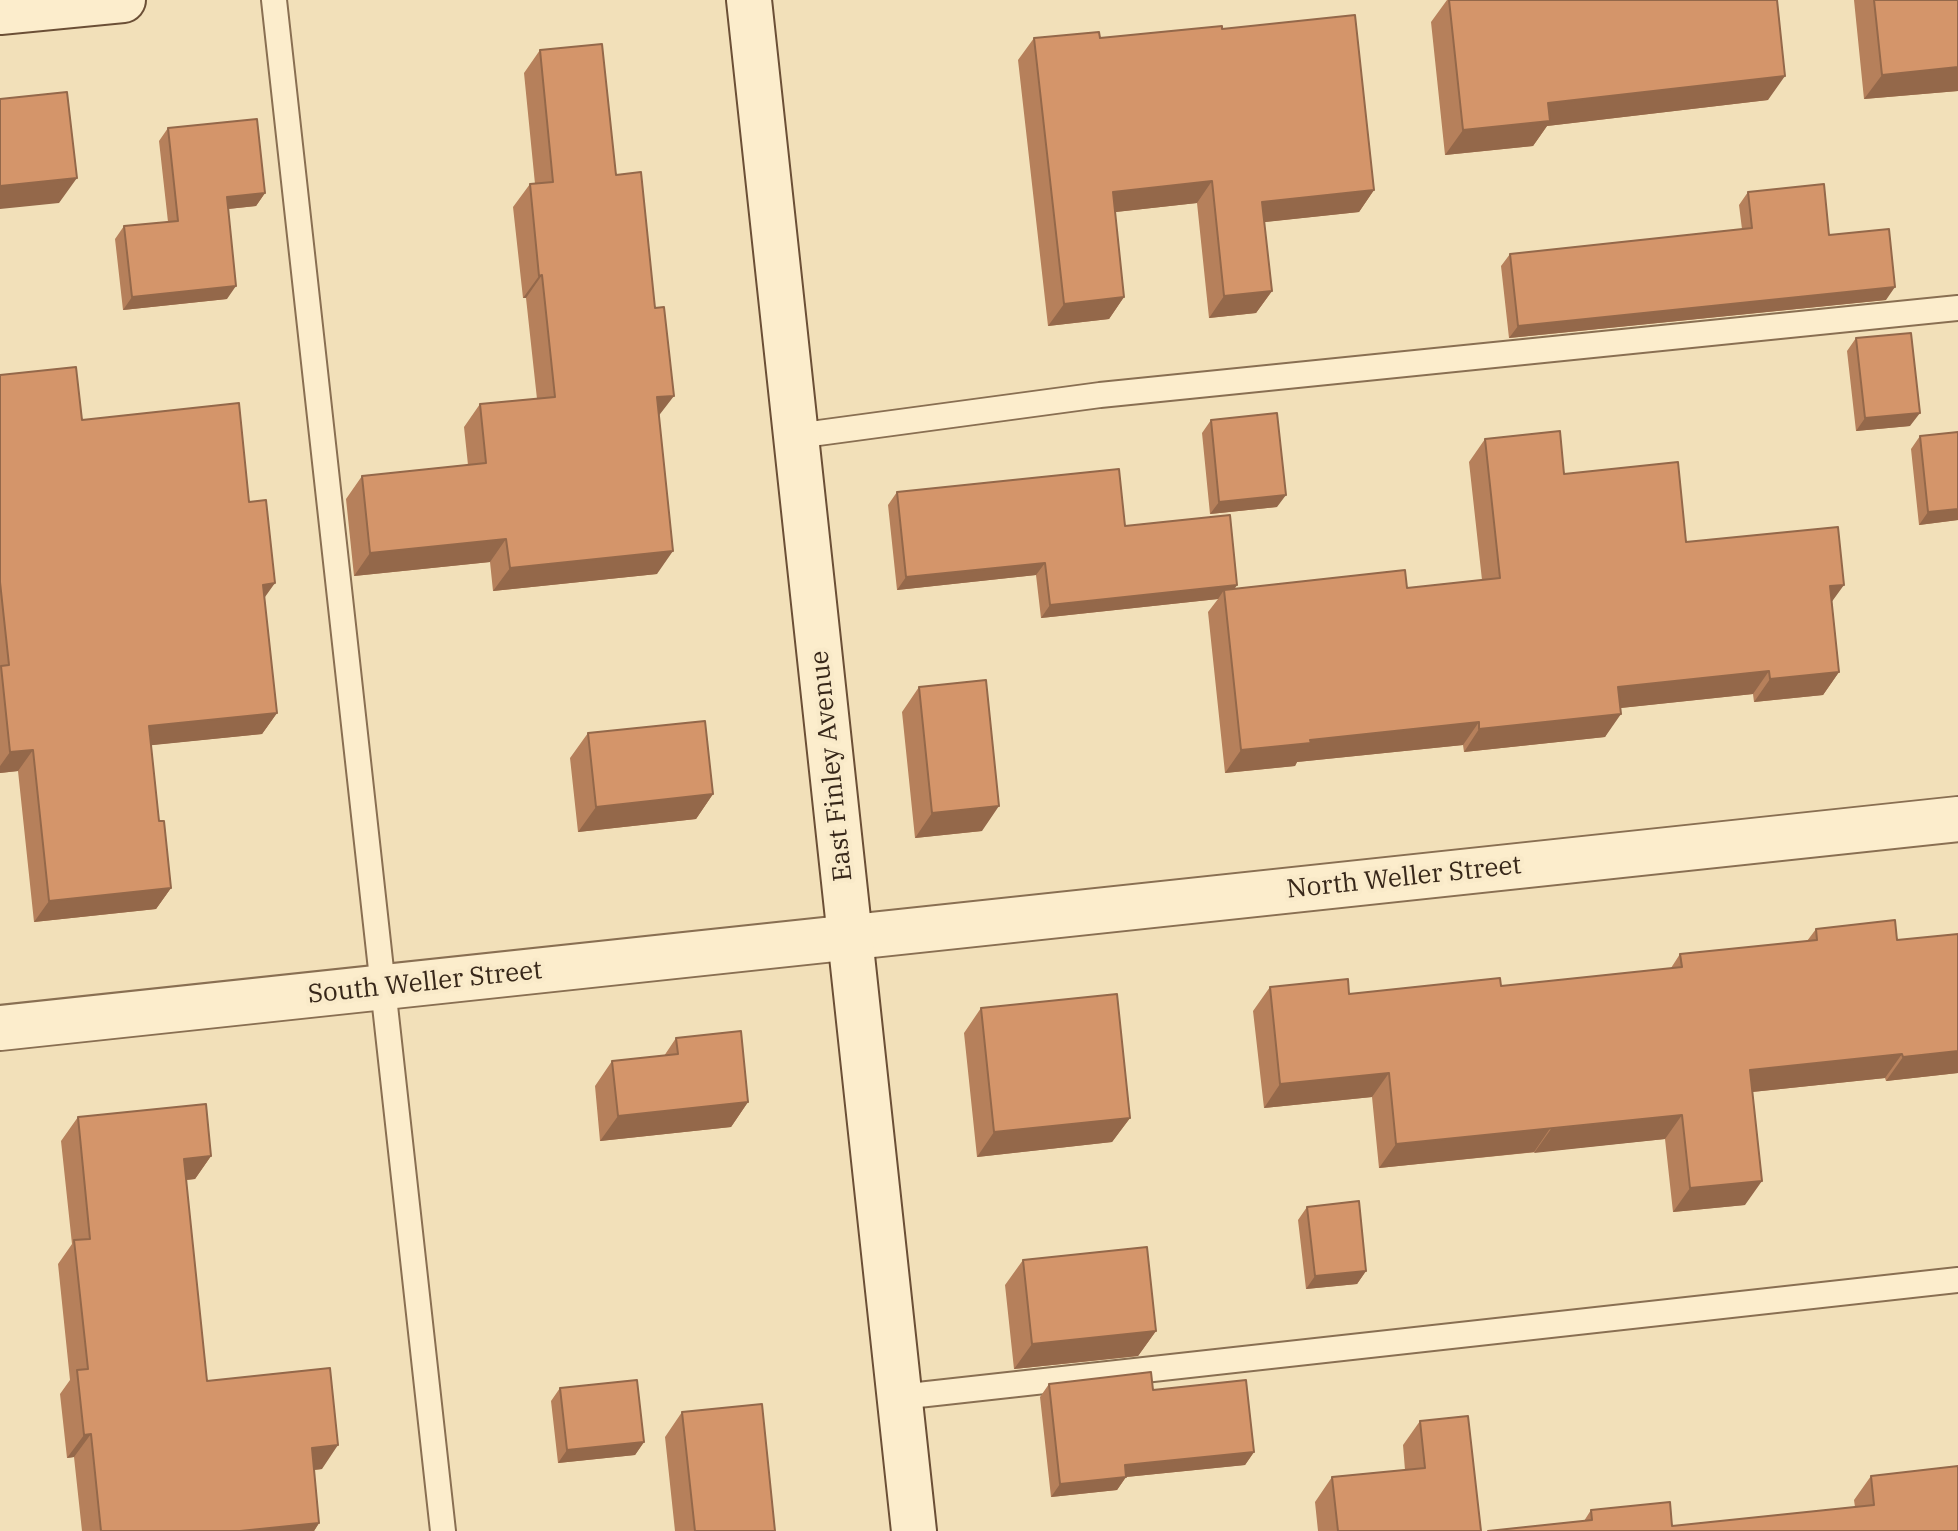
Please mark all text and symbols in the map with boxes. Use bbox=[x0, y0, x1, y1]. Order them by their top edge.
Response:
street label: East Finley Avenue bbox=[804, 649, 860, 883]
street label: North Weller Street bbox=[1285, 850, 1523, 906]
street label: South Weller Street bbox=[306, 955, 544, 1011]

